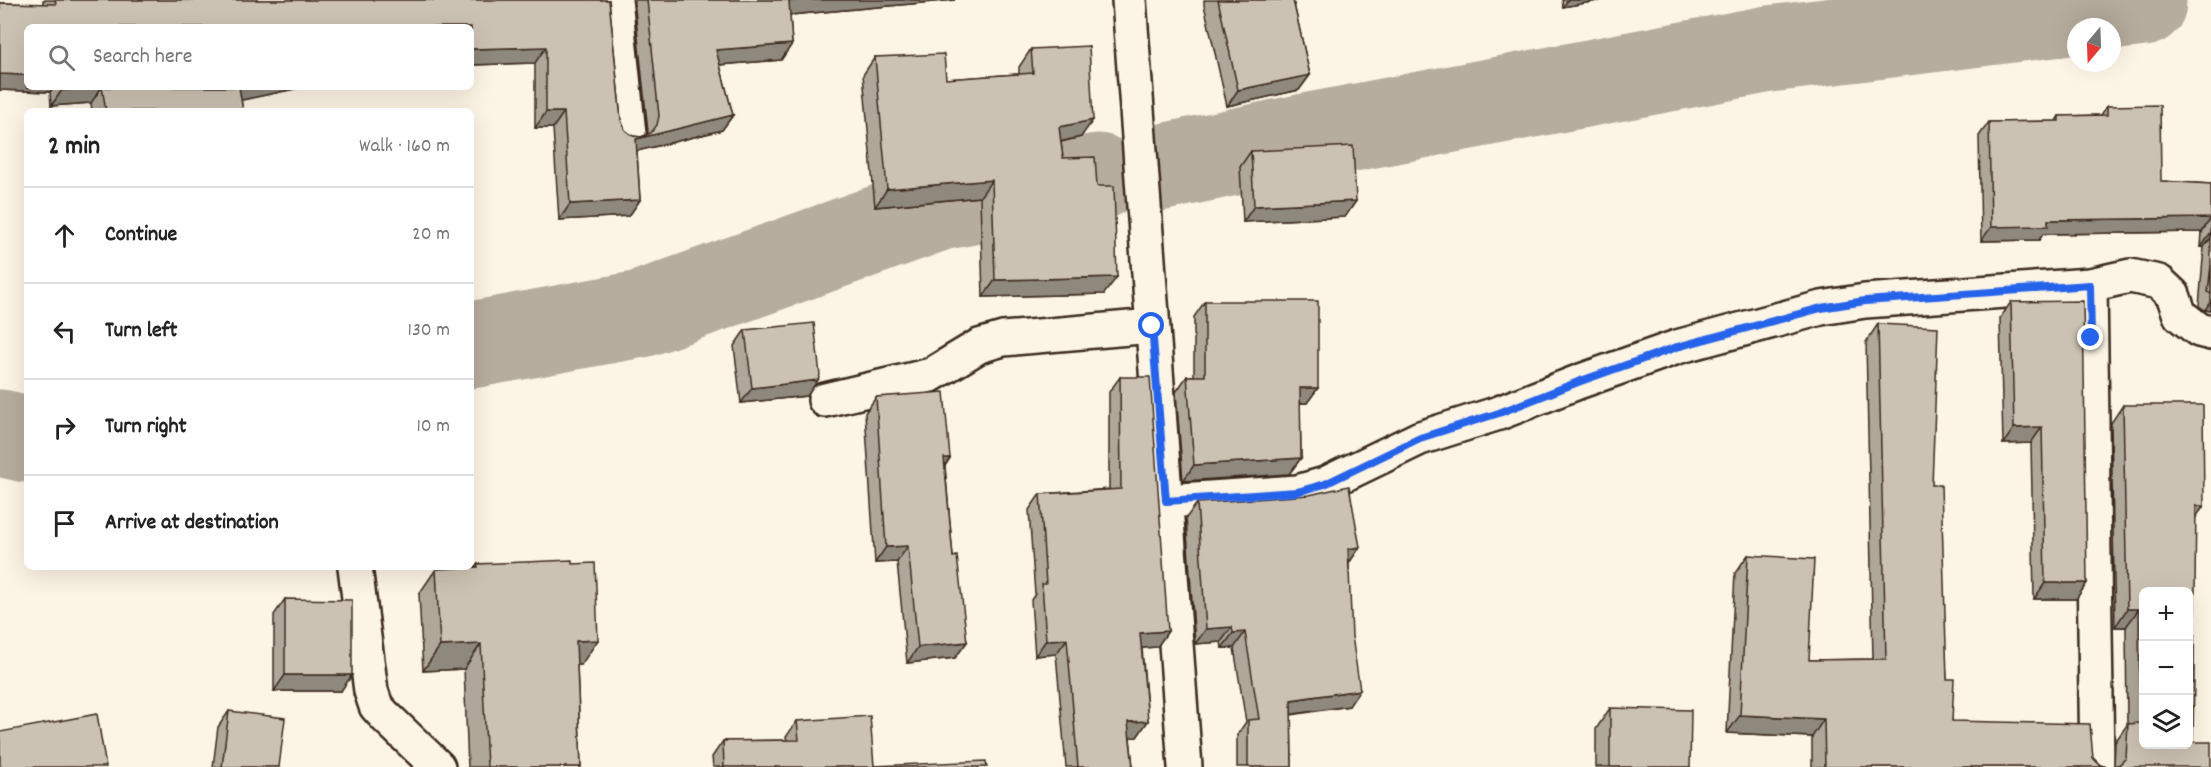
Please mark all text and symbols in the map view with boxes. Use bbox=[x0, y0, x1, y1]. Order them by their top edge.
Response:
north arrow bbox=[2067, 18, 2121, 72]
search box bbox=[24, 24, 474, 90]
icon: search bbox=[45, 41, 78, 74]
text: Search here bbox=[93, 42, 192, 73]
text: 2 min bbox=[48, 129, 100, 166]
text: Walk · 160 m bbox=[359, 133, 450, 161]
icon: ahead bbox=[48, 219, 81, 252]
text: Continue bbox=[105, 220, 177, 251]
text: 20 m bbox=[412, 221, 450, 249]
route start bbox=[1138, 312, 1164, 338]
icon: left bbox=[48, 315, 81, 348]
text: Turn left bbox=[105, 316, 177, 347]
text: 130 m bbox=[408, 317, 450, 345]
route end bbox=[2077, 324, 2103, 350]
icon: right bbox=[48, 411, 81, 444]
text: Turn right bbox=[105, 412, 187, 443]
text: 10 m bbox=[416, 413, 450, 441]
icon: arrive bbox=[48, 507, 81, 540]
text: Arrive at destination bbox=[105, 508, 279, 539]
map controls bbox=[2139, 587, 2193, 749]
button: + bbox=[2139, 587, 2193, 641]
button: − bbox=[2139, 641, 2193, 695]
button: layers bbox=[2139, 695, 2193, 749]

